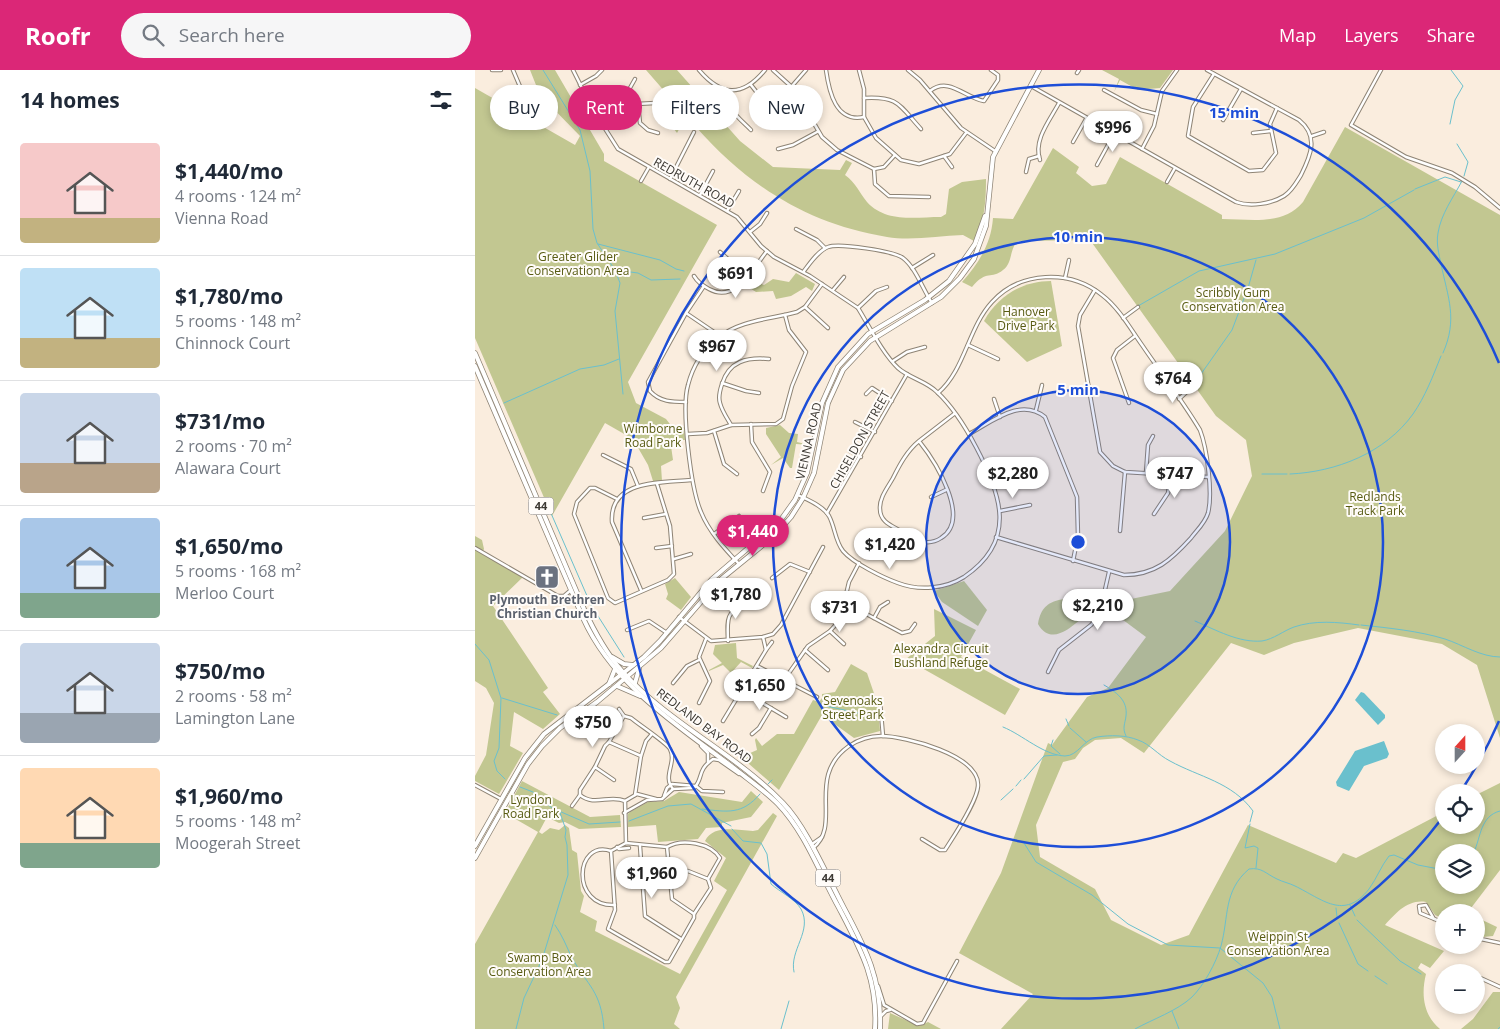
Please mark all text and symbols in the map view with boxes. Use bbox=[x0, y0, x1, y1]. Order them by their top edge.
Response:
search box bbox=[121, 13, 471, 58]
text: Roofr bbox=[25, 19, 91, 52]
icon: search bbox=[139, 21, 167, 49]
text: Search here bbox=[179, 22, 285, 48]
text: Map bbox=[1279, 23, 1316, 47]
text: Layers bbox=[1344, 23, 1399, 47]
text: Share bbox=[1427, 23, 1475, 47]
chip: Buy bbox=[490, 85, 558, 130]
chip: Rent bbox=[568, 85, 642, 130]
chip: Filters bbox=[652, 85, 739, 130]
chip: New bbox=[749, 85, 823, 130]
text: 14 homes bbox=[20, 86, 120, 114]
icon: filters bbox=[427, 86, 455, 114]
text: 15 min bbox=[1209, 102, 1259, 122]
pin: $996 bbox=[1083, 111, 1143, 153]
text: $996 bbox=[1095, 116, 1131, 138]
street label: REDRUTH ROAD bbox=[651, 153, 738, 212]
text: $1,440/mo bbox=[175, 157, 283, 185]
icon: home bbox=[60, 163, 120, 223]
text: 4 rooms · 124 m² bbox=[175, 185, 301, 207]
text: Vienna Road bbox=[175, 207, 268, 229]
text: 10 min bbox=[1053, 226, 1103, 246]
park label: Greater Glider Conservation Area bbox=[526, 248, 630, 279]
pin: $691 bbox=[706, 256, 766, 299]
text: $691 bbox=[718, 262, 754, 284]
text: $1,780/mo bbox=[175, 282, 283, 310]
park label: Scribbly Gum Conservation Area bbox=[1181, 284, 1285, 315]
icon: home bbox=[60, 288, 120, 348]
park label: Hanover Drive Park bbox=[997, 303, 1055, 334]
text: 5 rooms · 148 m² bbox=[175, 310, 301, 332]
pin: $967 bbox=[687, 330, 747, 372]
text: Chinnock Court bbox=[175, 332, 290, 354]
text: $967 bbox=[699, 335, 735, 357]
pin: $764 bbox=[1143, 362, 1203, 404]
text: $764 bbox=[1155, 367, 1191, 389]
text: 5 min bbox=[1057, 379, 1099, 399]
street label: CHISELDON STREET bbox=[825, 387, 894, 492]
street label: VIENNA ROAD bbox=[791, 400, 826, 481]
text: $731/mo bbox=[175, 407, 265, 435]
icon: home bbox=[60, 413, 120, 473]
park label: Wimborne Road Park bbox=[624, 420, 683, 451]
text: 2 rooms · 70 m² bbox=[175, 435, 292, 457]
pin: $2,280 bbox=[972, 456, 1054, 499]
pin: $747 bbox=[1145, 456, 1205, 499]
text: Alawara Court bbox=[175, 457, 281, 479]
text: $2,280 bbox=[988, 462, 1038, 484]
text: $747 bbox=[1157, 462, 1193, 484]
park label: Redlands Track Park bbox=[1346, 488, 1405, 519]
road number: 44 bbox=[529, 498, 553, 514]
pin: $1,440 bbox=[712, 514, 794, 557]
text: $1,440 bbox=[728, 520, 778, 542]
pin: $1,420 bbox=[849, 528, 931, 570]
text: $1,650/mo bbox=[175, 532, 283, 560]
text: $1,420 bbox=[865, 533, 915, 555]
centre of rings bbox=[1069, 533, 1087, 551]
icon: home bbox=[60, 538, 120, 598]
text: 5 rooms · 168 m² bbox=[175, 560, 301, 582]
church icon: Plymouth Brethren Christian Church bbox=[534, 564, 560, 590]
pin: $1,780 bbox=[695, 578, 777, 620]
text: Merloo Court bbox=[175, 582, 274, 604]
text: $1,780 bbox=[711, 583, 761, 605]
pin: $2,210 bbox=[1057, 588, 1139, 631]
pin: $731 bbox=[810, 590, 870, 633]
place label: Plymouth Brethren Christian Church bbox=[489, 591, 605, 622]
text: $2,210 bbox=[1073, 594, 1123, 616]
text: $731 bbox=[822, 596, 858, 618]
park label: Alexandra Circuit Bushland Refuge bbox=[893, 640, 989, 671]
text: $750/mo bbox=[175, 657, 265, 685]
icon: home bbox=[60, 663, 120, 723]
pin: $1,650 bbox=[719, 668, 801, 711]
text: $1,650 bbox=[735, 674, 785, 696]
street label: REDLAND BAY ROAD bbox=[653, 684, 756, 767]
text: 2 rooms · 58 m² bbox=[175, 685, 292, 707]
park label: Sevenoaks Street Park bbox=[822, 692, 885, 723]
pin: $750 bbox=[563, 706, 623, 748]
text: Lamington Lane bbox=[175, 707, 295, 729]
text: $750 bbox=[575, 711, 611, 733]
north arrow bbox=[1435, 724, 1485, 774]
map controls bbox=[1435, 724, 1485, 1014]
text: $1,960/mo bbox=[175, 782, 283, 810]
button: locate bbox=[1435, 784, 1485, 834]
icon: home bbox=[60, 788, 120, 848]
park label: Lyndon Road Park bbox=[503, 791, 560, 822]
text: 5 rooms · 148 m² bbox=[175, 810, 301, 832]
text: Moogerah Street bbox=[175, 832, 300, 854]
button: layers bbox=[1435, 844, 1485, 894]
pin: $1,960 bbox=[611, 856, 693, 899]
text: $1,960 bbox=[627, 862, 677, 884]
road number: 44 bbox=[815, 870, 841, 886]
button: + bbox=[1435, 904, 1485, 954]
park label: Weippin St Conservation Area bbox=[1226, 928, 1330, 959]
park label: Swamp Box Conservation Area bbox=[488, 949, 592, 980]
button: − bbox=[1435, 964, 1485, 1014]

